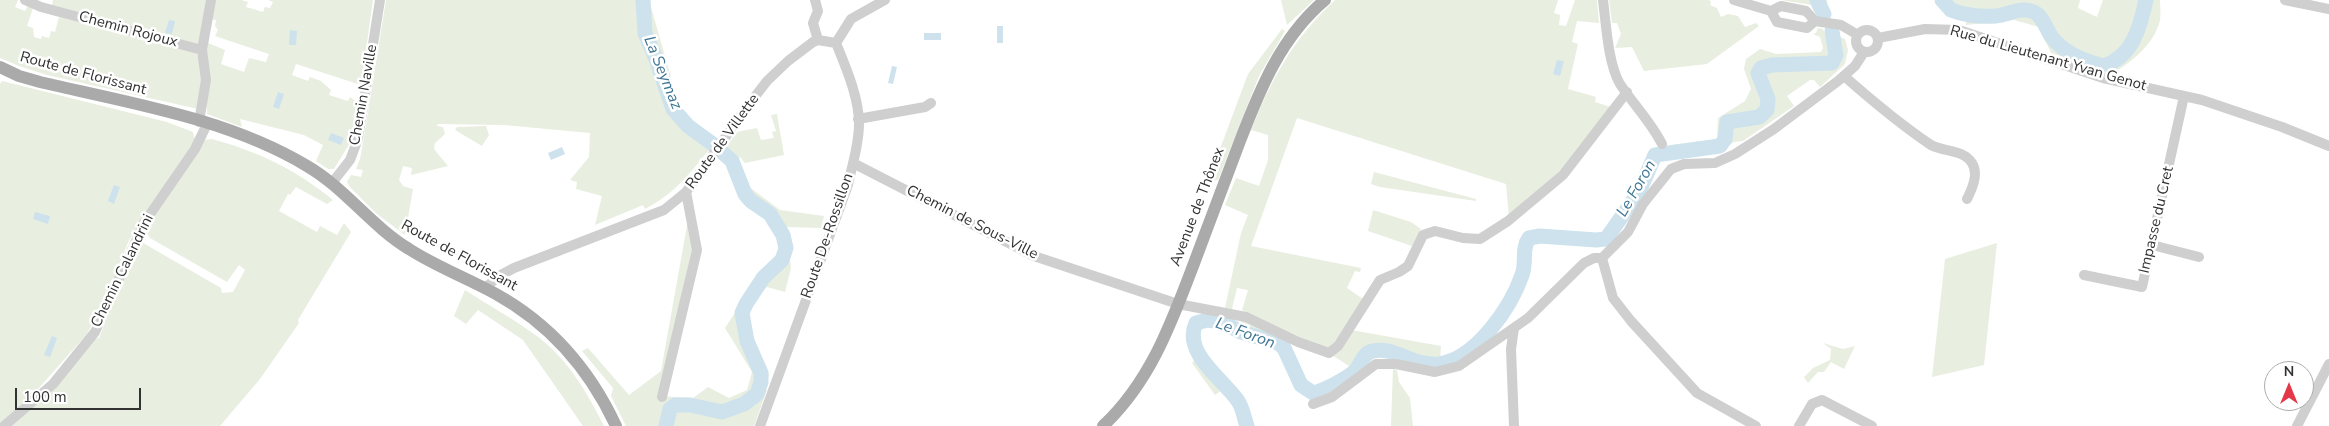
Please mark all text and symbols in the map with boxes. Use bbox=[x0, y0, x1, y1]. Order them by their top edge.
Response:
street label: Chemin Rojoux bbox=[77, 8, 179, 52]
street label: Rue du Lieutenant Yvan Genot bbox=[1948, 22, 2148, 96]
water label: La Seymaz bbox=[639, 34, 685, 112]
street label: Chemin Naville bbox=[346, 43, 382, 147]
street label: Route de Florissant bbox=[18, 48, 148, 100]
street label: Route de Villette bbox=[683, 91, 763, 193]
street label: Avenue de Thônex bbox=[1167, 145, 1229, 269]
water label: Le Foron bbox=[1613, 157, 1661, 221]
street label: Impasse du Cret bbox=[2136, 165, 2178, 275]
street label: Route De-Rossillon bbox=[798, 171, 858, 301]
street label: Chemin de Sous-Ville bbox=[903, 182, 1041, 264]
street label: Chemin Calandrini bbox=[88, 212, 158, 330]
street label: Route de Florissant bbox=[398, 217, 520, 295]
water label: Le Foron bbox=[1212, 314, 1278, 354]
north arrow bbox=[2264, 361, 2314, 411]
text: N bbox=[2284, 362, 2294, 381]
scale bar bbox=[18, 378, 144, 410]
text: 100 m bbox=[23, 387, 67, 407]

